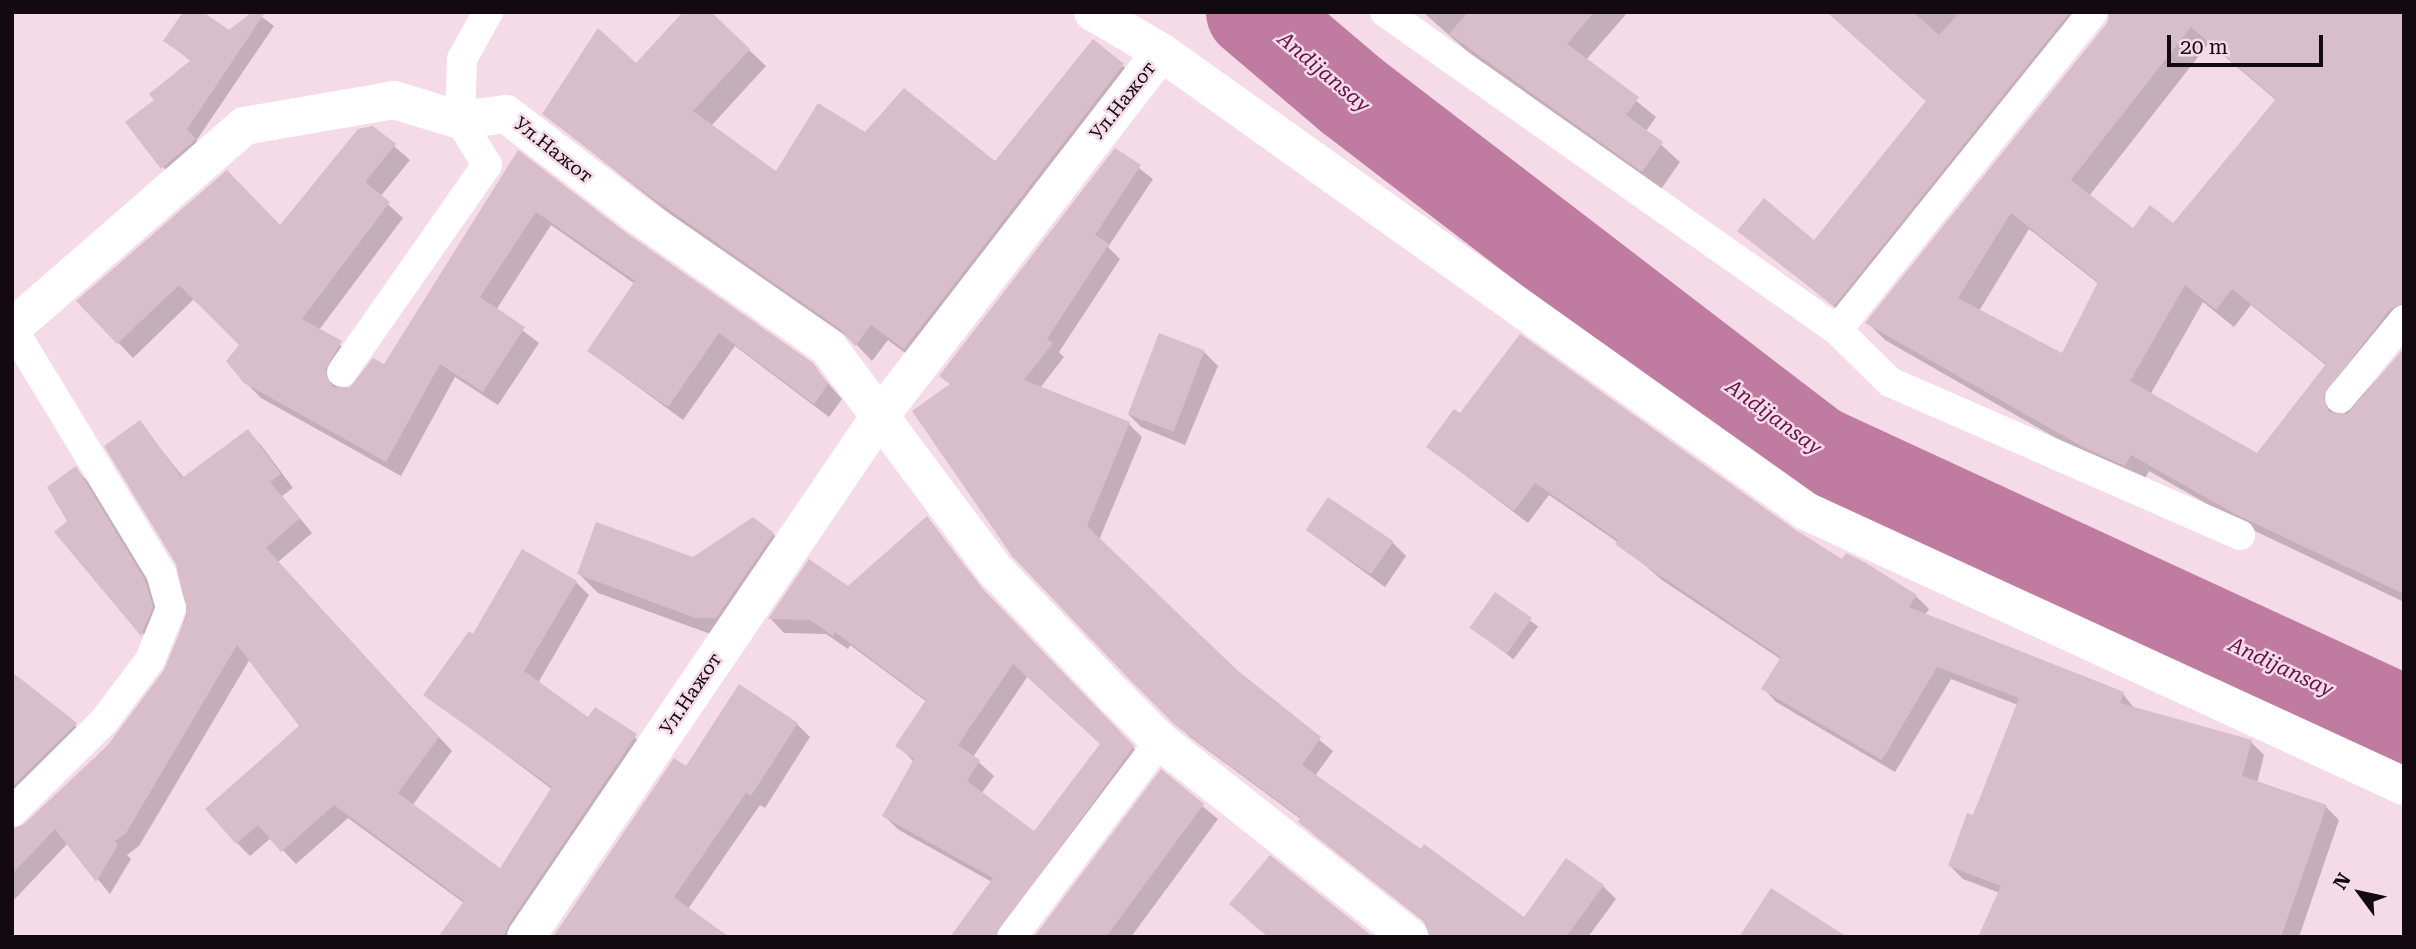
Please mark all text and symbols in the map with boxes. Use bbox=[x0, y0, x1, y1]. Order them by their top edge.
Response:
scale bar bbox=[2171, 21, 2327, 65]
water label: Andijansay bbox=[1273, 26, 1375, 118]
text: 20 m bbox=[2180, 35, 2228, 59]
street label: Ул.Нажот bbox=[1085, 57, 1161, 145]
street label: Ул.Нажот bbox=[509, 112, 597, 188]
water label: Andijansay bbox=[1721, 374, 1827, 460]
water label: Andijansay bbox=[2225, 632, 2337, 702]
street label: Ул.Нажот bbox=[655, 649, 727, 739]
north arrow bbox=[2325, 858, 2395, 928]
text: N bbox=[2328, 869, 2356, 894]

